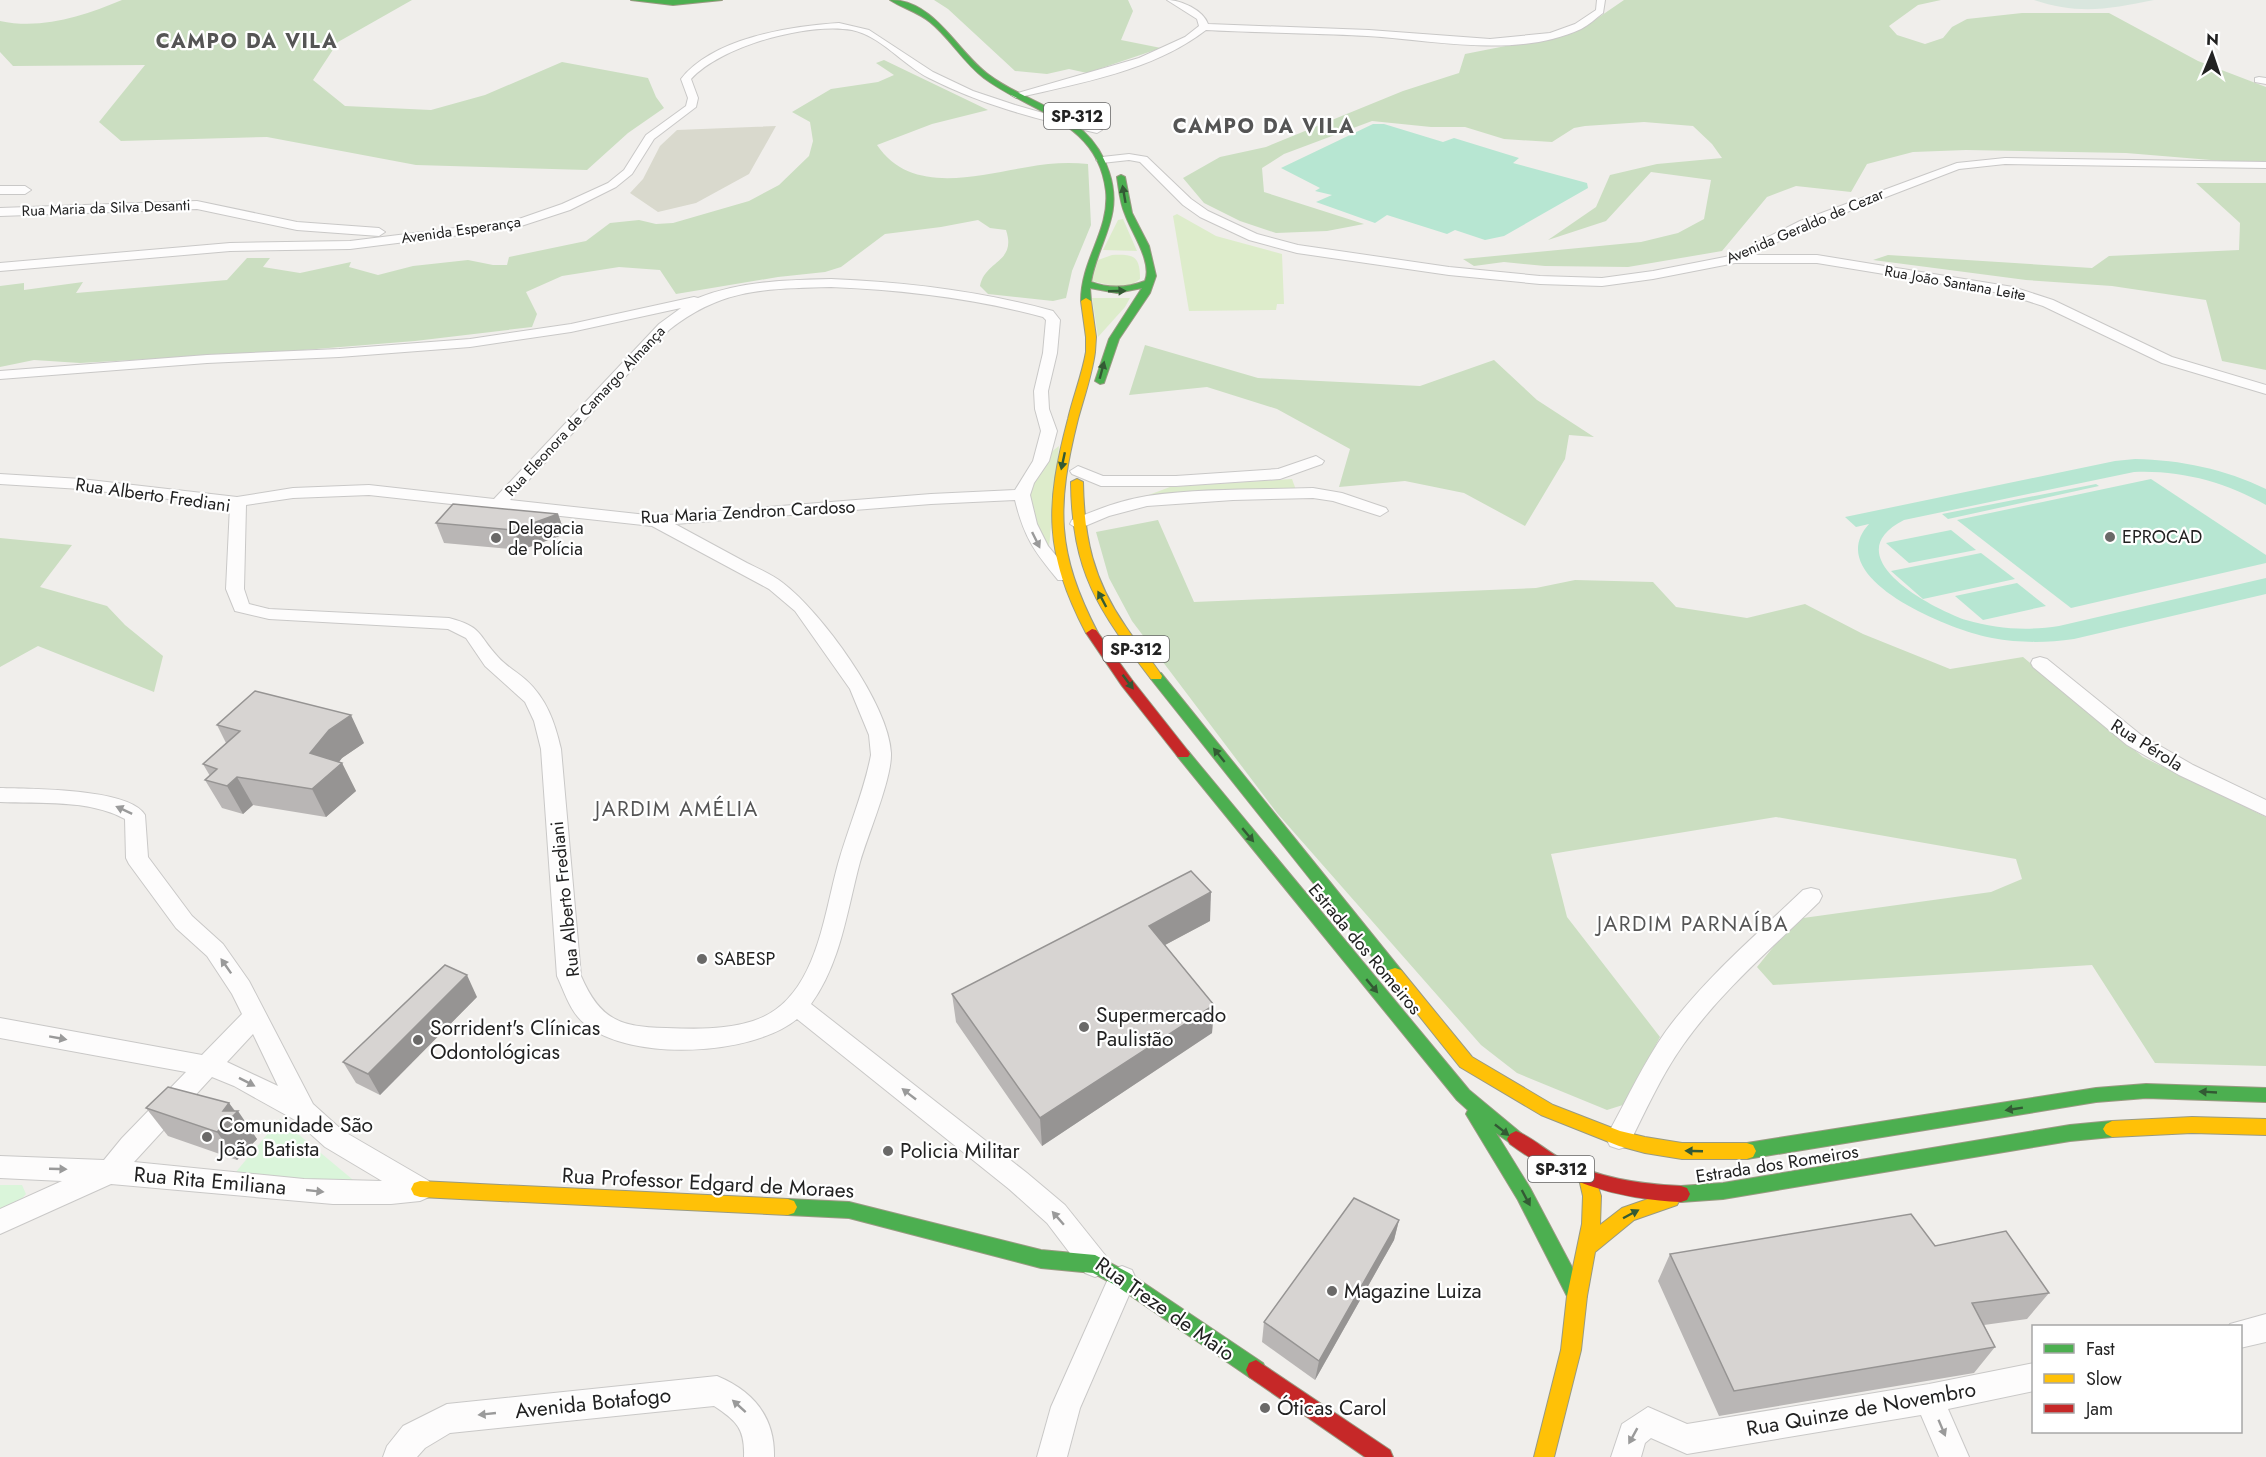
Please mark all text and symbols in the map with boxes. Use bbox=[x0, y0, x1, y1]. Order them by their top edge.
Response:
north arrow bbox=[2182, 24, 2242, 84]
district label: CAMPO DA VILA bbox=[156, 27, 338, 56]
text: N bbox=[2206, 28, 2219, 51]
road number: SP-312 bbox=[1044, 103, 1110, 129]
district label: CAMPO DA VILA bbox=[1173, 112, 1355, 141]
street label: Avenida Geraldo de Cezar bbox=[1723, 182, 1888, 269]
one-way arrow bbox=[1119, 184, 1128, 203]
street label: Rua Maria da Silva Desanti bbox=[21, 194, 191, 222]
street label: Avenida Esperança bbox=[400, 211, 522, 249]
street label: Rua João Santana Leite bbox=[1883, 260, 2028, 306]
one-way arrow bbox=[1107, 286, 1126, 296]
street label: Rua Eleonora de Camargo Almança bbox=[500, 321, 670, 501]
one-way arrow bbox=[1098, 361, 1108, 379]
one-way arrow bbox=[1058, 452, 1068, 470]
street label: Rua Alberto Frediani bbox=[74, 471, 232, 519]
street label: Rua Maria Zendron Cardoso bbox=[640, 493, 856, 531]
place label: Delegacia de Polícia bbox=[508, 515, 584, 562]
place label: EPROCAD bbox=[2122, 524, 2202, 550]
marker: EPROCAD bbox=[2103, 530, 2117, 544]
marker: Delegacia de Polícia bbox=[489, 531, 503, 545]
one-way arrow bbox=[1032, 532, 1041, 549]
one-way arrow bbox=[1097, 590, 1107, 607]
road number: SP-312 bbox=[1103, 636, 1169, 662]
one-way arrow bbox=[1121, 674, 1133, 689]
street label: Rua Pérola bbox=[2106, 713, 2188, 777]
one-way arrow bbox=[1212, 747, 1225, 763]
district label: JARDIM AMÉLIA bbox=[592, 794, 759, 824]
one-way arrow bbox=[116, 805, 133, 814]
street label: Rua Alberto Frediani bbox=[544, 820, 586, 978]
one-way arrow bbox=[1241, 828, 1253, 843]
street label: Estrada dos Romeiros bbox=[1302, 878, 1428, 1020]
district label: JARDIM PARNAÍBA bbox=[1594, 909, 1789, 939]
place label: SABESP bbox=[714, 946, 776, 972]
marker: SABESP bbox=[695, 952, 709, 966]
one-way arrow bbox=[220, 958, 232, 974]
one-way arrow bbox=[1365, 978, 1378, 993]
place label: Supermercado Paulistão bbox=[1096, 1000, 1226, 1054]
place label: Sorrident's Clínicas Odontológicas bbox=[430, 1013, 600, 1067]
marker: Supermercado Paulistão bbox=[1077, 1020, 1091, 1034]
marker: Sorrident's Clínicas Odontológicas bbox=[411, 1033, 425, 1047]
one-way arrow bbox=[48, 1034, 67, 1043]
one-way arrow bbox=[238, 1077, 255, 1087]
one-way arrow bbox=[2198, 1087, 2217, 1096]
one-way arrow bbox=[901, 1089, 916, 1101]
one-way arrow bbox=[2004, 1105, 2023, 1114]
place label: Comunidade São João Batista bbox=[216, 1110, 373, 1164]
one-way arrow bbox=[1495, 1124, 1510, 1136]
marker: Comunidade São João Batista bbox=[200, 1130, 214, 1144]
place label: Policia Militar bbox=[900, 1136, 1020, 1166]
street label: Estrada dos Romeiros bbox=[1694, 1138, 1860, 1190]
marker: Policia Militar bbox=[881, 1144, 895, 1158]
one-way arrow bbox=[1685, 1147, 1704, 1156]
road number: SP-312 bbox=[1528, 1156, 1594, 1182]
street label: Rua Rita Emiliana bbox=[133, 1159, 287, 1203]
street label: Rua Professor Edgard de Moraes bbox=[561, 1160, 855, 1206]
one-way arrow bbox=[49, 1165, 68, 1174]
one-way arrow bbox=[306, 1186, 325, 1196]
one-way arrow bbox=[1521, 1190, 1531, 1207]
one-way arrow bbox=[1622, 1209, 1639, 1219]
one-way arrow bbox=[1052, 1211, 1065, 1226]
street label: Rua Treze de Maio bbox=[1089, 1250, 1241, 1368]
place label: Magazine Luiza bbox=[1344, 1276, 1482, 1306]
marker: Magazine Luiza bbox=[1325, 1284, 1339, 1298]
legend bbox=[2032, 1325, 2242, 1433]
text: Fast bbox=[2086, 1336, 2115, 1362]
text: Slow bbox=[2086, 1366, 2123, 1392]
street label: Rua Quinze de Novembro bbox=[1744, 1374, 1978, 1444]
street label: Avenida Botafogo bbox=[514, 1380, 672, 1426]
place label: Óticas Carol bbox=[1277, 1393, 1387, 1423]
text: Jam bbox=[2084, 1396, 2113, 1422]
one-way arrow bbox=[731, 1399, 746, 1413]
marker: Óticas Carol bbox=[1258, 1401, 1272, 1415]
one-way arrow bbox=[477, 1409, 496, 1419]
one-way arrow bbox=[1937, 1419, 1947, 1437]
one-way arrow bbox=[1628, 1428, 1638, 1445]

